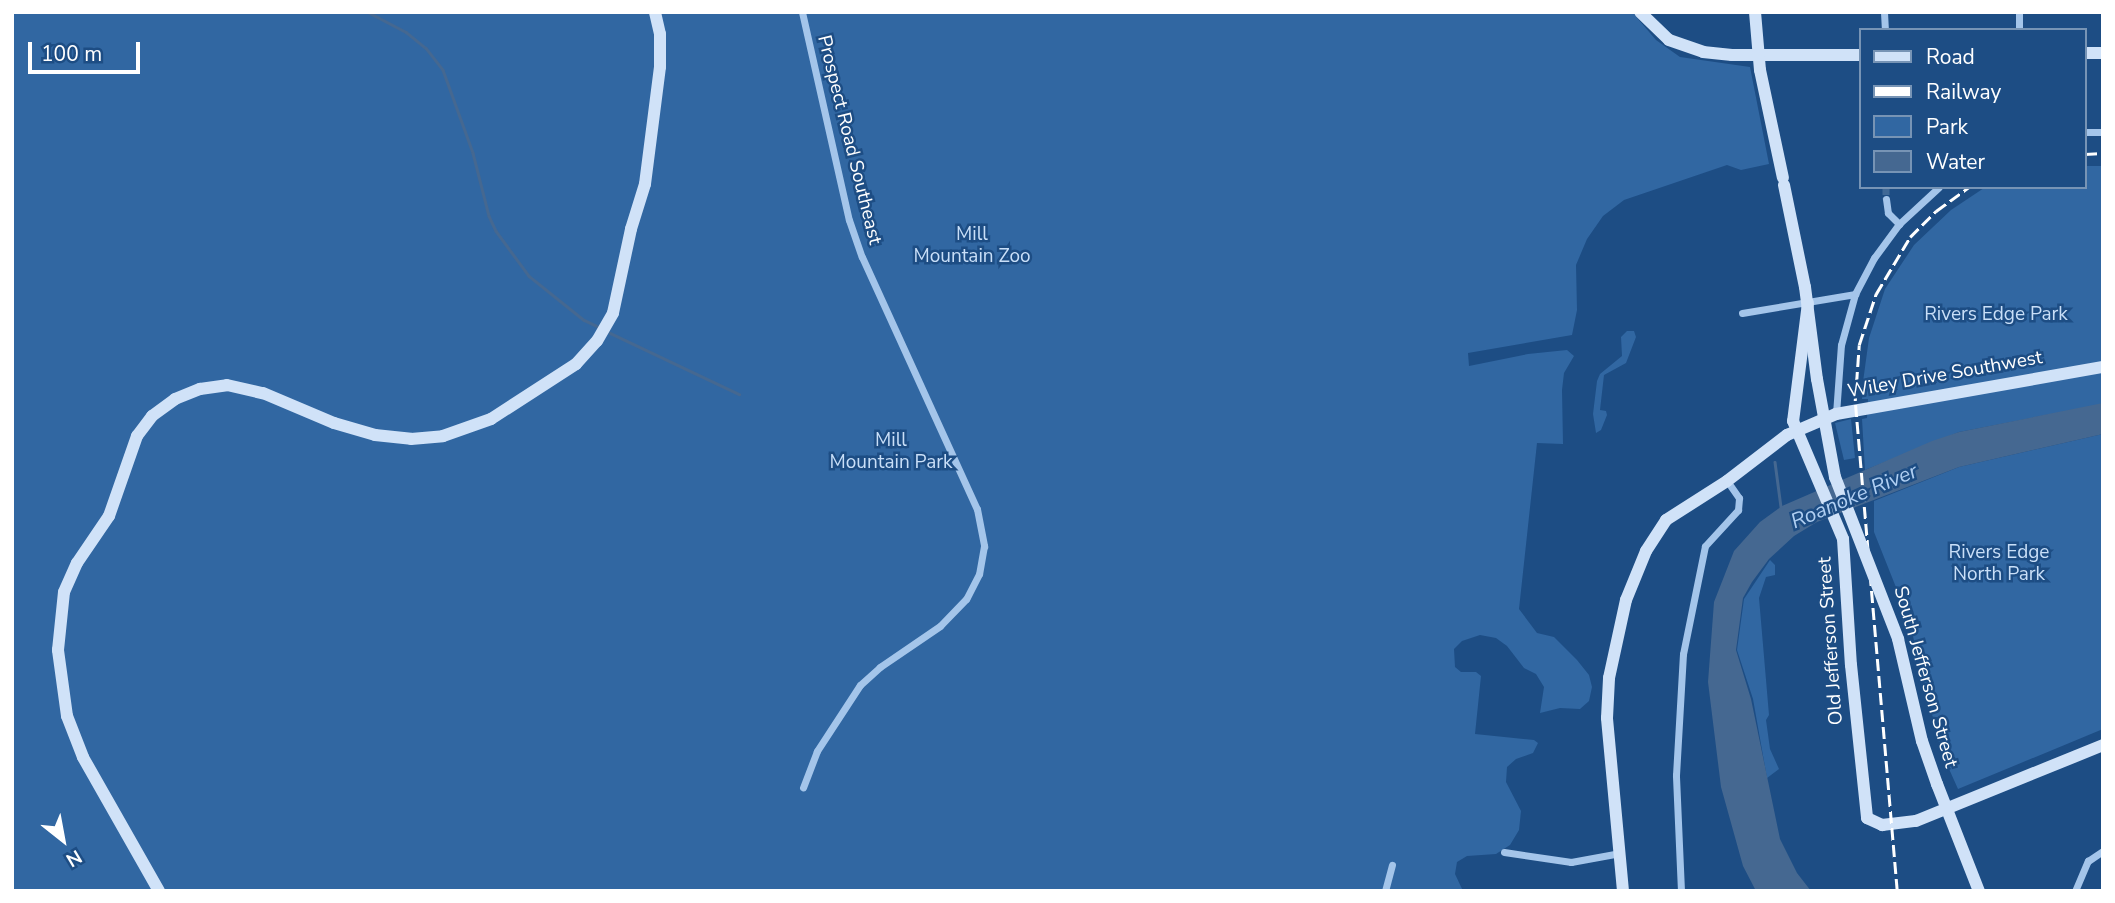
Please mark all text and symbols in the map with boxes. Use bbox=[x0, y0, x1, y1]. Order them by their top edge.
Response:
scale bar bbox=[32, 28, 144, 72]
legend bbox=[1860, 28, 2087, 189]
street label: Prospect Road Southeast bbox=[812, 33, 886, 247]
text: 100 m bbox=[41, 40, 102, 68]
text: Road bbox=[1926, 43, 1975, 71]
text: Railway bbox=[1926, 78, 2001, 106]
text: Park bbox=[1926, 113, 1968, 141]
text: Water bbox=[1926, 148, 1985, 176]
park label: Mill Mountain Zoo bbox=[913, 224, 1031, 268]
park label: Rivers Edge Park bbox=[1924, 304, 2068, 326]
street label: Wiley Drive Southwest bbox=[1846, 347, 2044, 403]
park label: Mill Mountain Park bbox=[829, 430, 953, 474]
water label: Roanoke River bbox=[1787, 458, 1921, 534]
park label: Rivers Edge North Park bbox=[1949, 542, 2049, 586]
street label: Old Jefferson Street bbox=[1814, 556, 1848, 726]
street label: South Jefferson Street bbox=[1888, 584, 1962, 770]
north arrow bbox=[28, 805, 98, 875]
text: N bbox=[61, 843, 87, 873]

